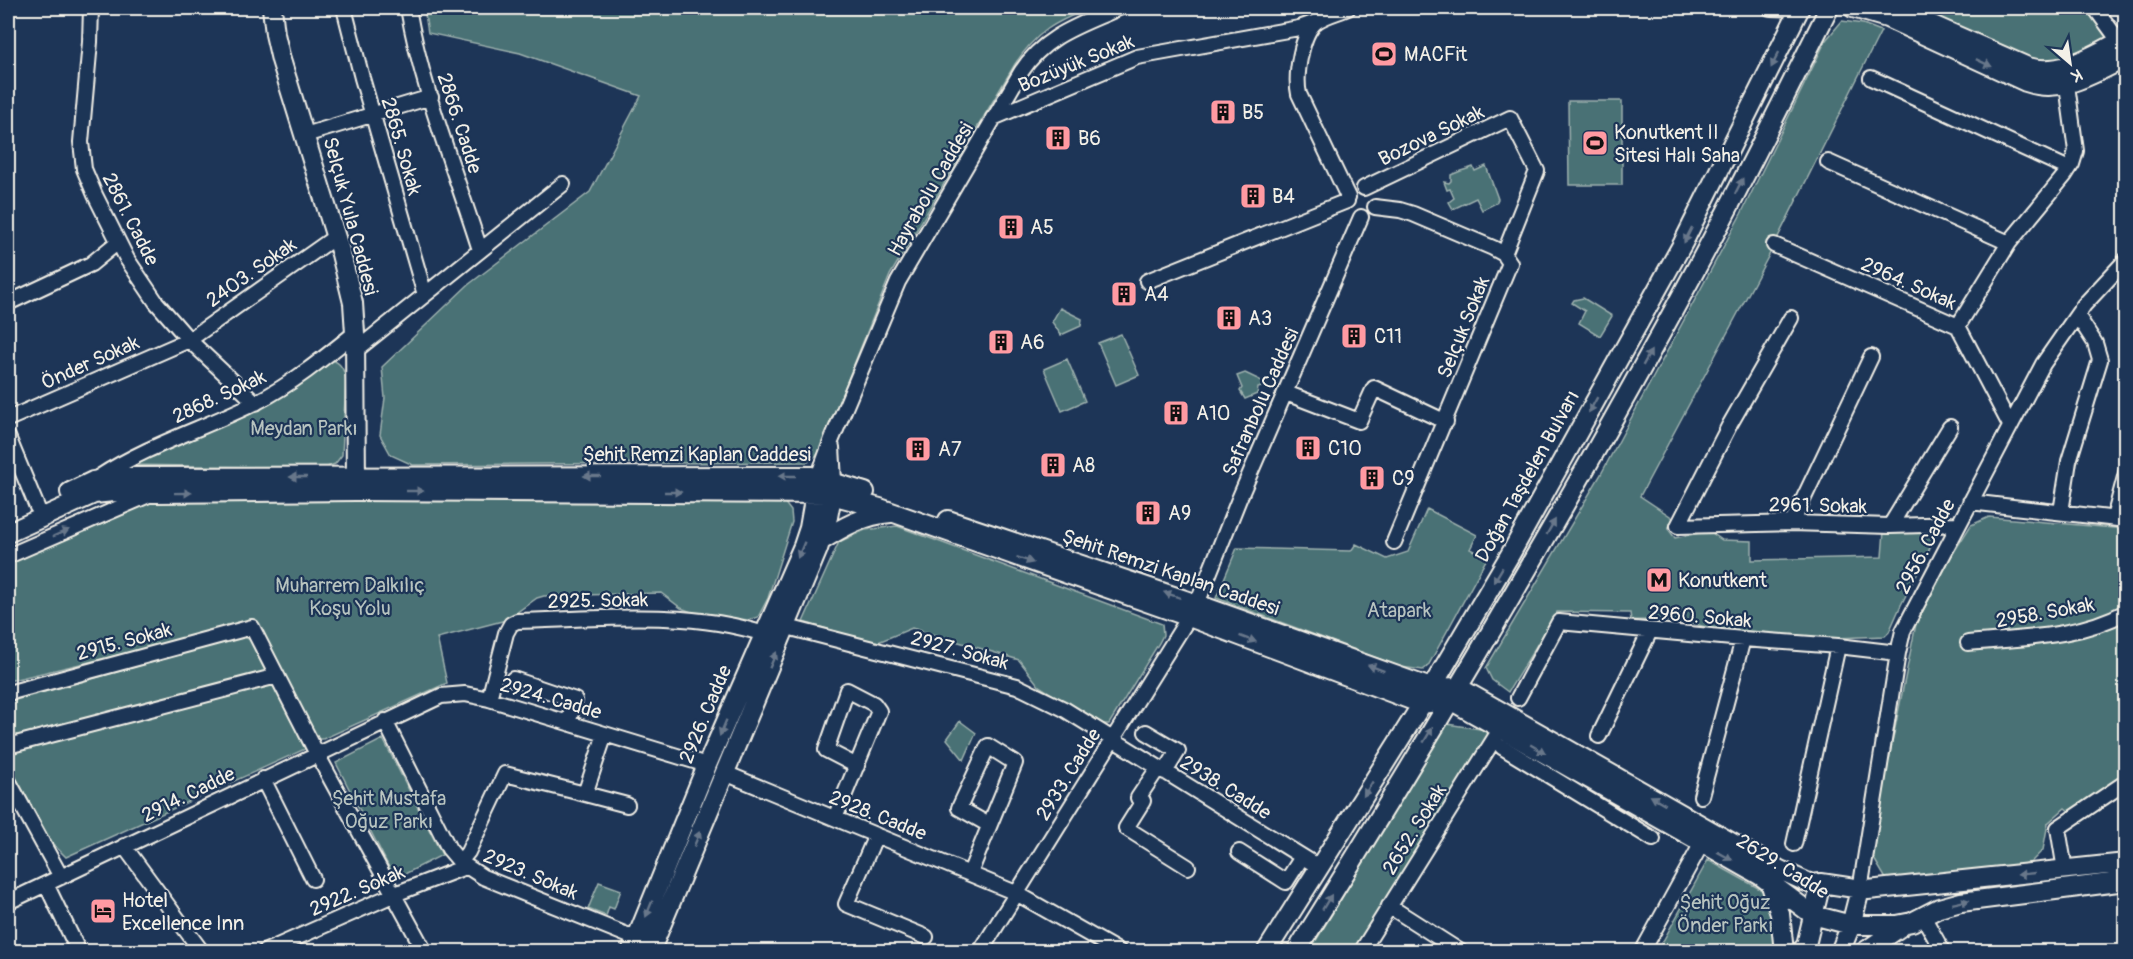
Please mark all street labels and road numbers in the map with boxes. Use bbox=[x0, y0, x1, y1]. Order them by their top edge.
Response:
street label: Bozüyük Sokak bbox=[1015, 29, 1138, 98]
street label: 2866. Cadde bbox=[431, 70, 488, 177]
street label: 2865. Sokak bbox=[376, 94, 428, 199]
street label: Bozova Sokak bbox=[1374, 99, 1489, 172]
street label: Hayrabolu Caddesi bbox=[882, 118, 979, 261]
street label: Selçuk Yula Caddesi bbox=[317, 134, 384, 298]
street label: 2861. Cadde bbox=[97, 169, 165, 270]
street label: 2403. Sokak bbox=[201, 232, 302, 313]
street label: 2964. Sokak bbox=[1857, 251, 1961, 316]
street label: Selçuk Sokak bbox=[1432, 272, 1495, 382]
street label: Safranbolu Caddesi bbox=[1217, 324, 1304, 480]
street label: Önder Sokak bbox=[37, 330, 144, 395]
street label: 2868. Sokak bbox=[169, 364, 270, 429]
street label: Doğan Taşdelen Bulvarı bbox=[1470, 386, 1585, 567]
street label: Şehit Remzi Kaplan Caddesi bbox=[583, 442, 811, 467]
street label: 2961. Sokak bbox=[1769, 492, 1868, 519]
street label: 2956. Cadde bbox=[1890, 494, 1961, 598]
street label: Şehit Remzi Kaplan Caddesi bbox=[1059, 523, 1283, 621]
street label: 2925. Sokak bbox=[547, 587, 649, 614]
street label: 2958. Sokak bbox=[1994, 591, 2097, 633]
street label: 2960. Sokak bbox=[1647, 600, 1753, 634]
street label: 2915. Sokak bbox=[74, 617, 175, 666]
street label: 2927. Sokak bbox=[908, 625, 1012, 676]
street label: 2926. Cadde bbox=[674, 661, 737, 767]
street label: 2924. Cadde bbox=[497, 672, 605, 725]
street label: 2933. Cadde bbox=[1030, 724, 1107, 825]
street label: 2938. Cadde bbox=[1176, 750, 1276, 825]
street label: 2914. Cadde bbox=[137, 761, 239, 828]
street label: 2652. Sokak bbox=[1377, 779, 1452, 879]
street label: 2928. Cadde bbox=[825, 785, 930, 846]
street label: 2629. Cadde bbox=[1732, 828, 1834, 905]
street label: 2923. Sokak bbox=[480, 843, 582, 906]
street label: 2922. Sokak bbox=[306, 859, 409, 922]

